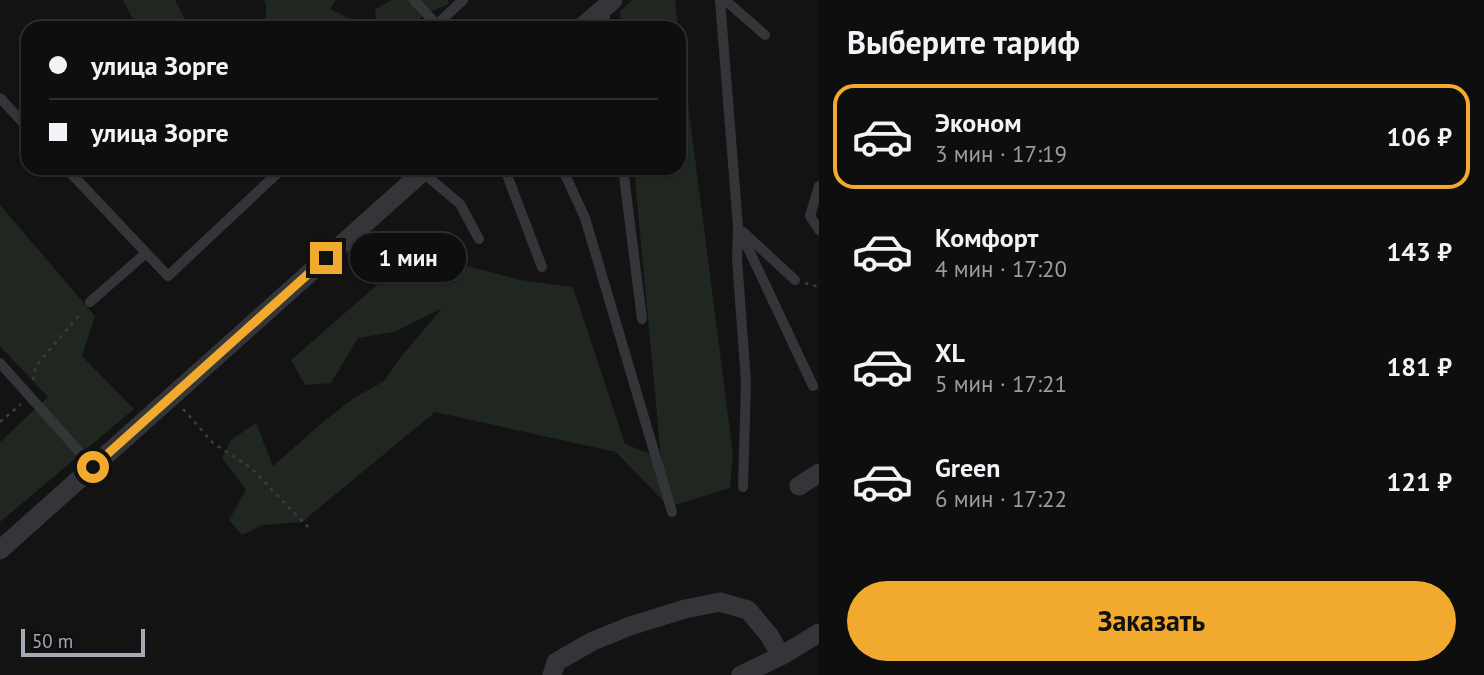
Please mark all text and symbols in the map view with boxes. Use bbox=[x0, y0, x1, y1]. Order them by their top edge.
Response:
text: Выберите тариф bbox=[847, 21, 1080, 63]
text: улица Зорге bbox=[91, 49, 229, 82]
icon: car bbox=[851, 105, 914, 168]
text: Эконом bbox=[935, 106, 1022, 139]
text: улица Зорге bbox=[91, 116, 229, 149]
text: 106 ₽ bbox=[1386, 120, 1452, 153]
text: 3 мин · 17:19 bbox=[935, 139, 1067, 168]
icon: car bbox=[851, 220, 914, 283]
text: Комфорт bbox=[935, 221, 1038, 254]
callout: 1 мин bbox=[350, 233, 466, 282]
text: 143 ₽ bbox=[1386, 235, 1452, 268]
route end bbox=[310, 242, 342, 274]
text: 1 мин bbox=[378, 243, 438, 272]
text: 4 мин · 17:20 bbox=[935, 254, 1067, 283]
icon: car bbox=[851, 335, 914, 398]
text: XL bbox=[935, 336, 965, 369]
text: 181 ₽ bbox=[1386, 350, 1452, 383]
text: 5 мин · 17:21 bbox=[935, 369, 1067, 398]
icon: car bbox=[851, 450, 914, 513]
route start bbox=[77, 451, 109, 483]
text: Green bbox=[935, 451, 1000, 484]
text: 121 ₽ bbox=[1386, 465, 1452, 498]
text: 6 мин · 17:22 bbox=[935, 484, 1067, 513]
button: Заказать bbox=[847, 581, 1456, 661]
scale bar bbox=[21, 626, 145, 658]
text: 50 m bbox=[32, 629, 73, 653]

